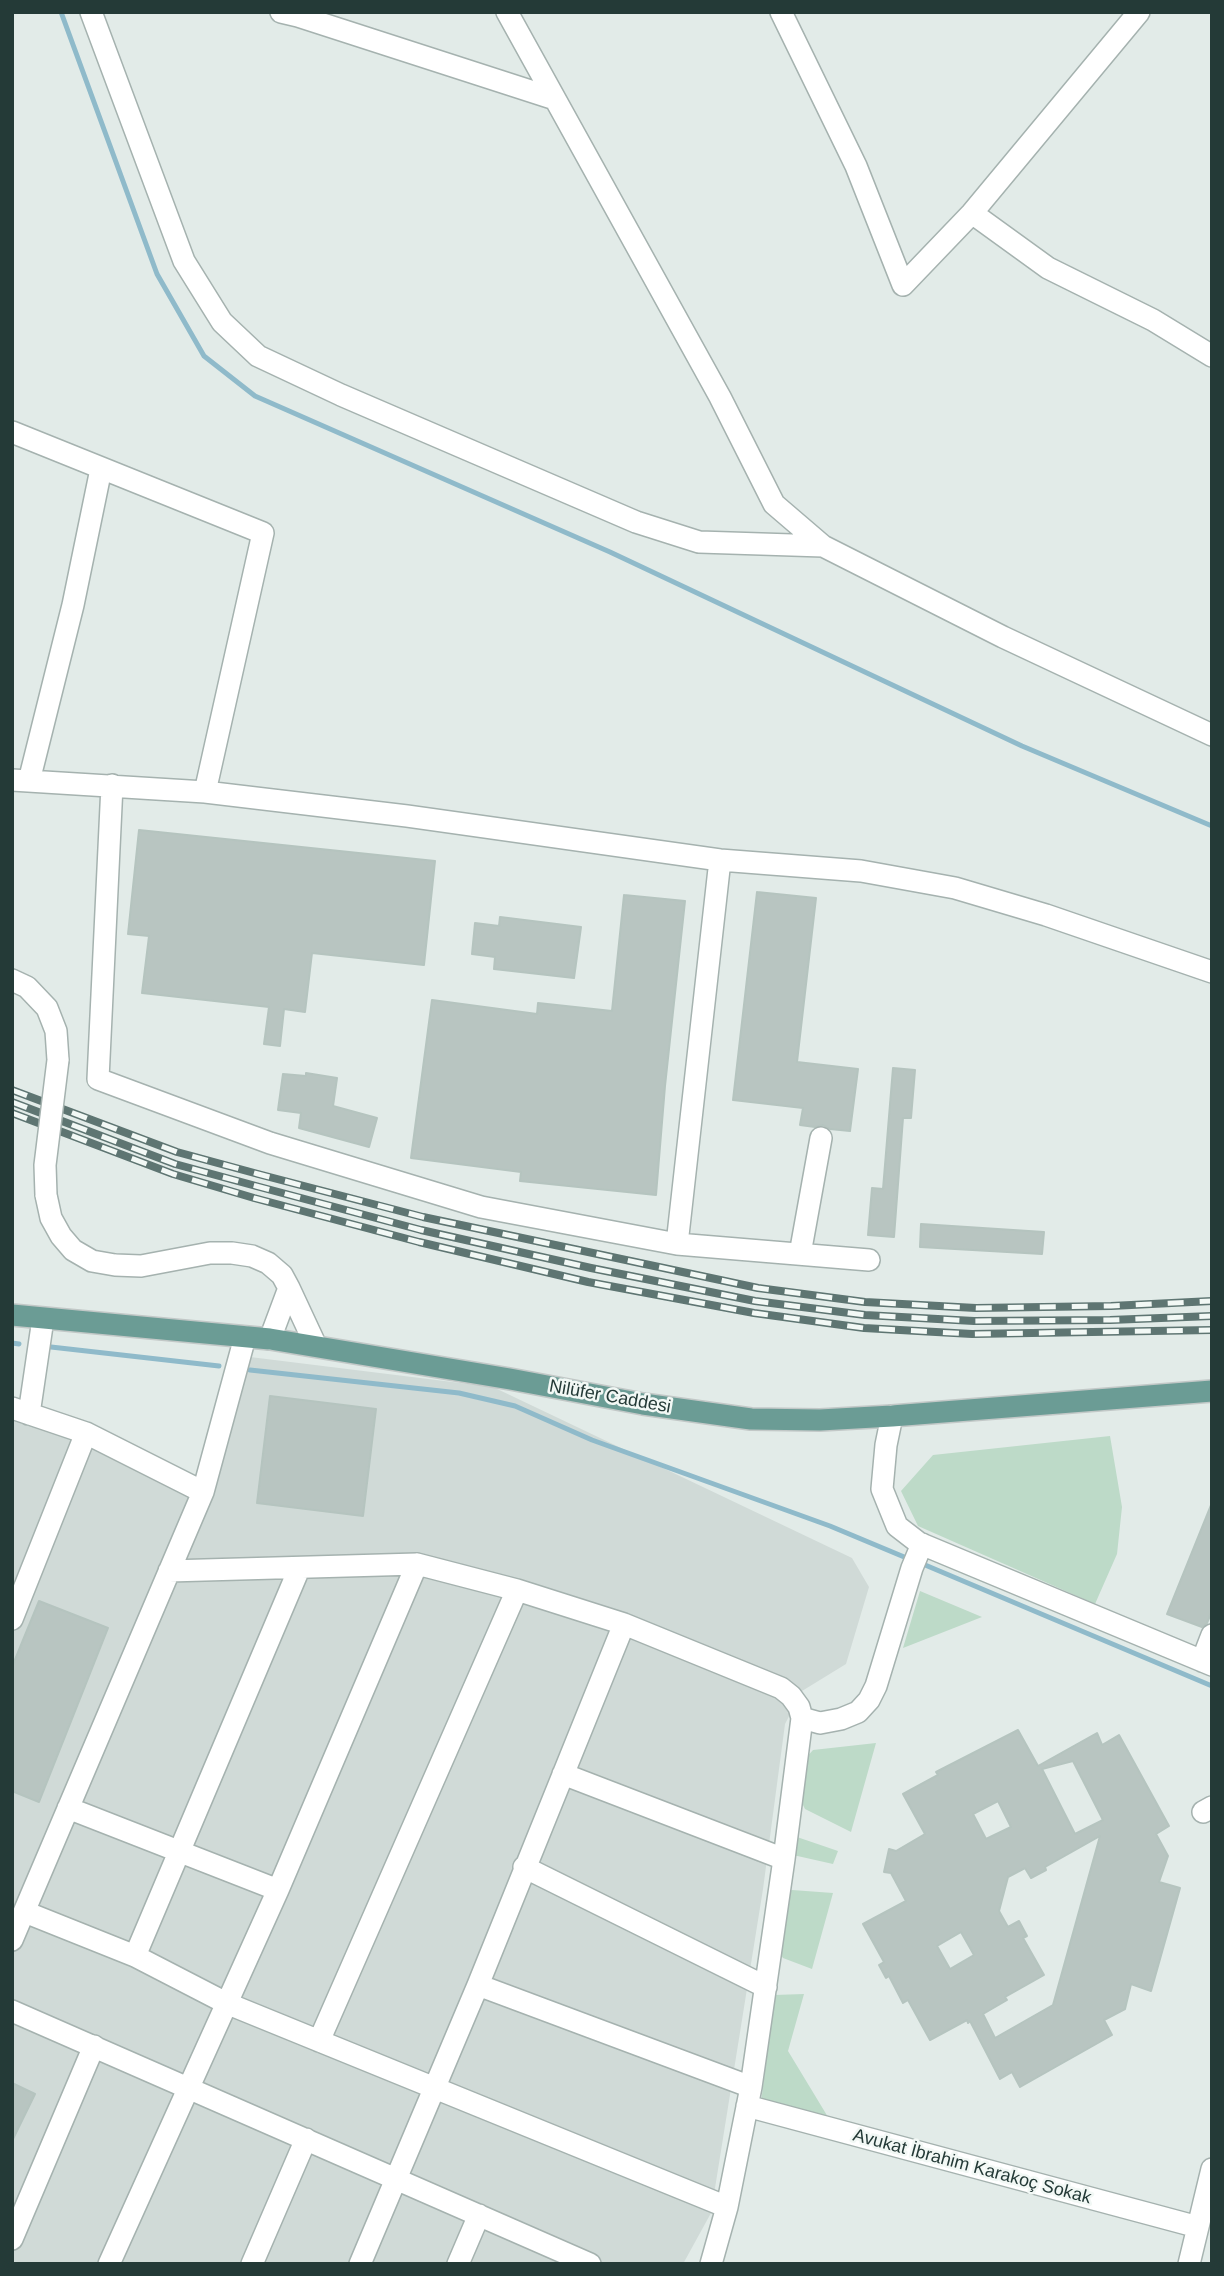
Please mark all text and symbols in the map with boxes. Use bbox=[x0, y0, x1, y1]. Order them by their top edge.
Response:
street label: Nilüfer Caddesi bbox=[548, 1376, 672, 1418]
street label: Avukat İbrahim Karakoç Sokak bbox=[850, 2125, 1094, 2209]

